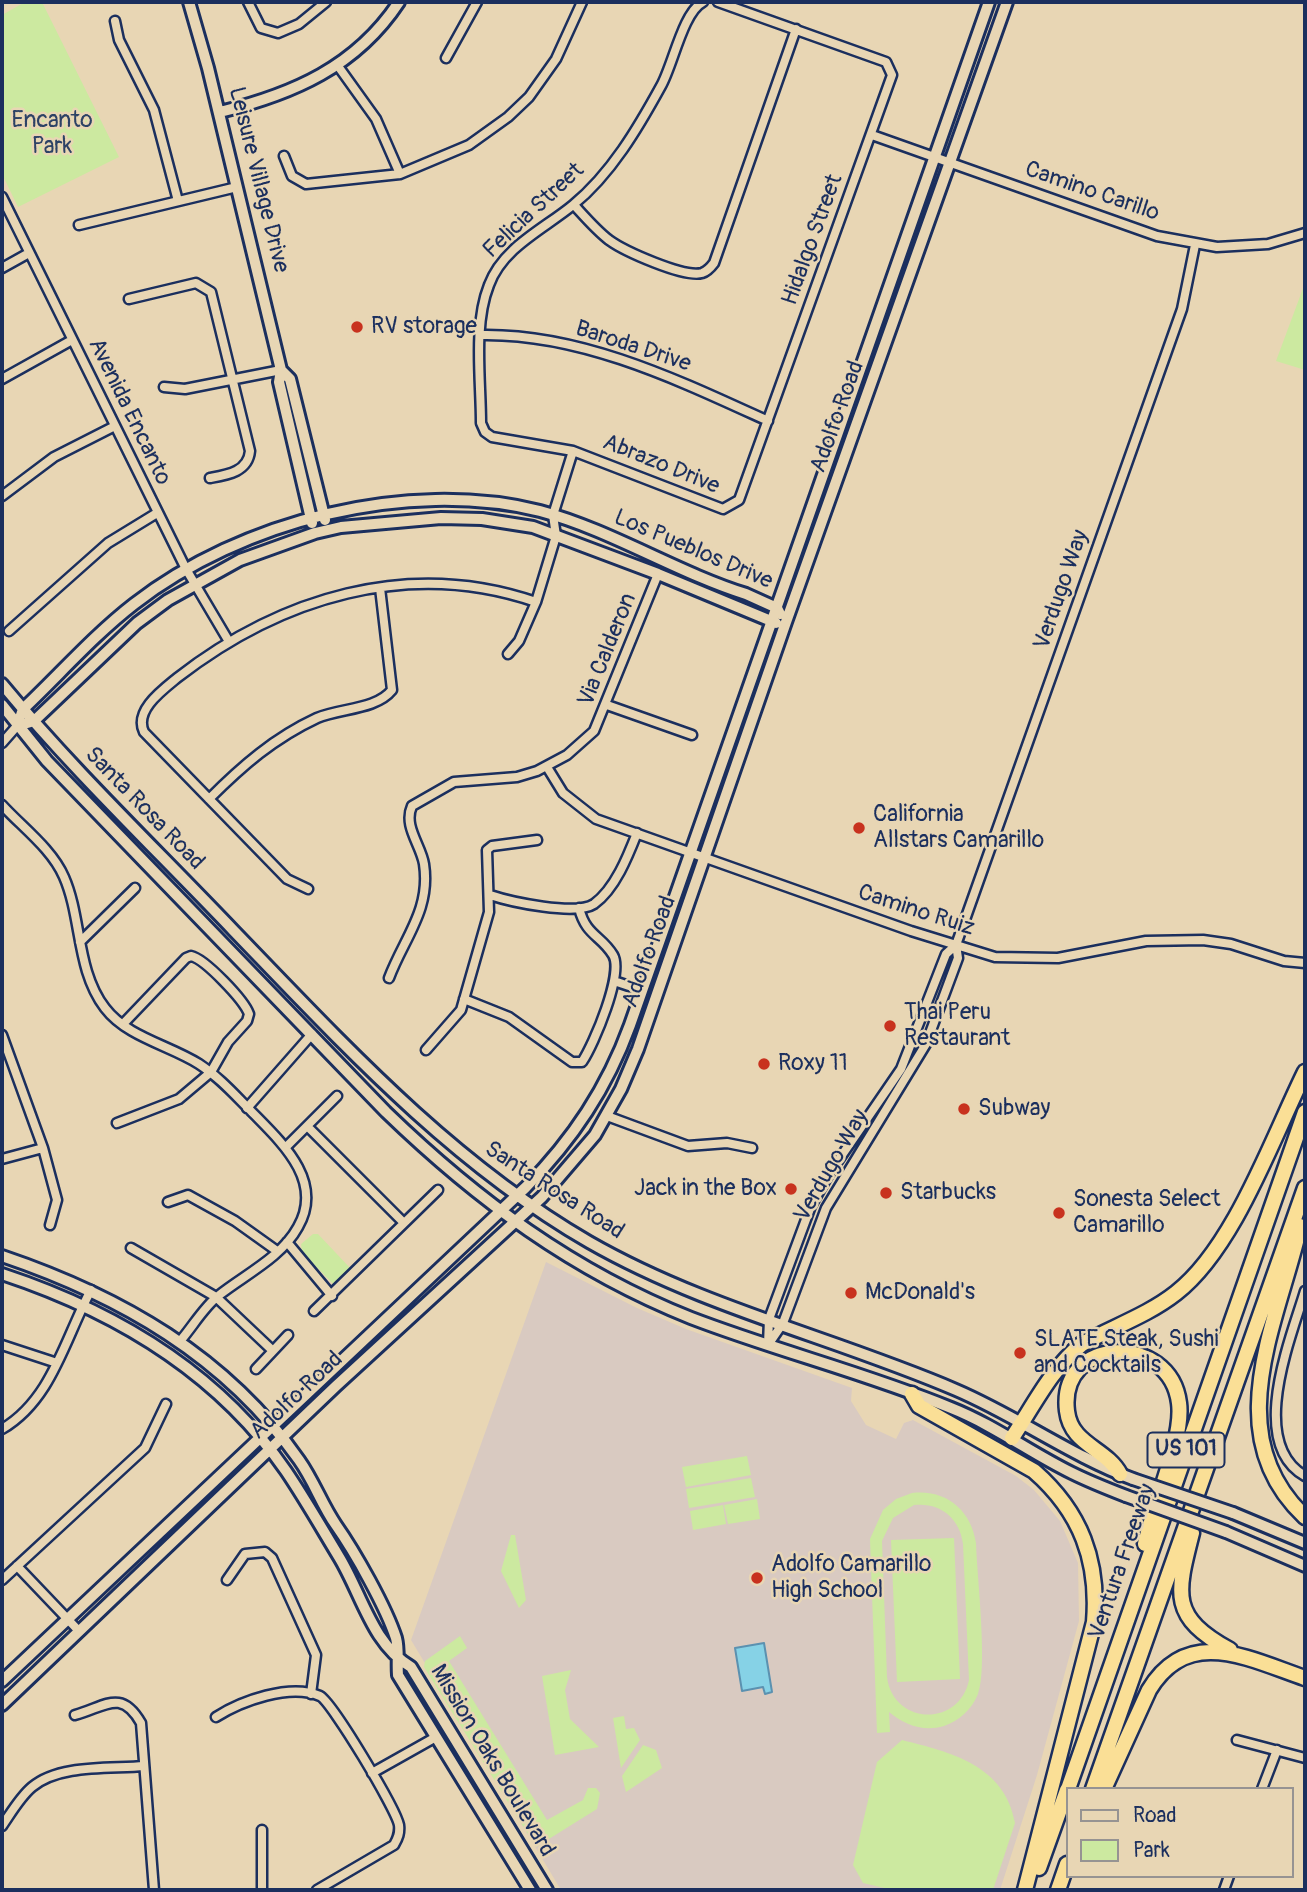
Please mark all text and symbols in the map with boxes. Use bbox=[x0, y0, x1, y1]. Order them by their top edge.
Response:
street label: Leisure Village Drive bbox=[222, 84, 294, 276]
park label: Encanto Park bbox=[11, 107, 93, 161]
street label: Camino Carillo bbox=[1021, 156, 1163, 228]
street label: Felicia Street bbox=[478, 157, 590, 265]
street label: Hidalgo Street bbox=[777, 171, 849, 309]
place label: RV storage bbox=[371, 313, 477, 341]
street label: Baroda Drive bbox=[572, 315, 694, 379]
marker: RV storage bbox=[349, 319, 365, 335]
street label: Avenida Encanto bbox=[82, 334, 176, 490]
street label: Adolfo Road bbox=[805, 358, 871, 476]
street label: Abrazo Drive bbox=[599, 429, 723, 501]
street label: Los Pueblos Drive bbox=[610, 504, 776, 596]
street label: Verdugo Way bbox=[1029, 527, 1095, 653]
street label: Via Calderon bbox=[573, 589, 643, 711]
street label: Santa Rosa Road bbox=[78, 742, 210, 876]
place label: California Allstars Camarillo bbox=[873, 801, 1044, 855]
marker: California Allstars Camarillo bbox=[851, 820, 867, 836]
street label: Camino Ruiz bbox=[854, 879, 978, 943]
street label: Adolfo Road bbox=[617, 893, 683, 1011]
place label: Thai Peru Restaurant bbox=[904, 999, 1010, 1053]
marker: Thai Peru Restaurant bbox=[882, 1018, 898, 1034]
place label: Roxy 11 bbox=[778, 1050, 848, 1078]
marker: Roxy 11 bbox=[756, 1056, 772, 1072]
place label: Subway bbox=[978, 1095, 1050, 1123]
marker: Subway bbox=[956, 1101, 972, 1117]
street label: Verdugo Way bbox=[789, 1105, 875, 1227]
street label: Santa Rosa Road bbox=[479, 1136, 629, 1246]
place label: Jack in the Box bbox=[634, 1175, 777, 1203]
place label: Starbucks bbox=[900, 1179, 996, 1207]
marker: Jack in the Box bbox=[783, 1181, 799, 1197]
marker: Starbucks bbox=[878, 1185, 894, 1201]
place label: Sonesta Select Camarillo bbox=[1073, 1186, 1221, 1240]
marker: Sonesta Select Camarillo bbox=[1051, 1205, 1067, 1221]
place label: McDonald's bbox=[865, 1279, 975, 1307]
marker: McDonald's bbox=[843, 1285, 859, 1301]
place label: SLATE Steak, Sushi and Cocktails bbox=[1034, 1326, 1219, 1380]
marker: SLATE Steak, Sushi and Cocktails bbox=[1012, 1345, 1028, 1361]
street label: Adolfo Road bbox=[245, 1346, 349, 1446]
road number: US 101 bbox=[1148, 1432, 1224, 1468]
street label: Ventura Freeway bbox=[1084, 1481, 1162, 1643]
place label: Adolfo Camarillo High School bbox=[771, 1551, 931, 1605]
marker: Adolfo Camarillo High School bbox=[749, 1570, 765, 1586]
street label: Mission Oaks Boulevard bbox=[424, 1660, 560, 1862]
legend bbox=[1066, 1787, 1293, 1878]
text: Road bbox=[1133, 1802, 1177, 1829]
text: Park bbox=[1133, 1837, 1170, 1864]

